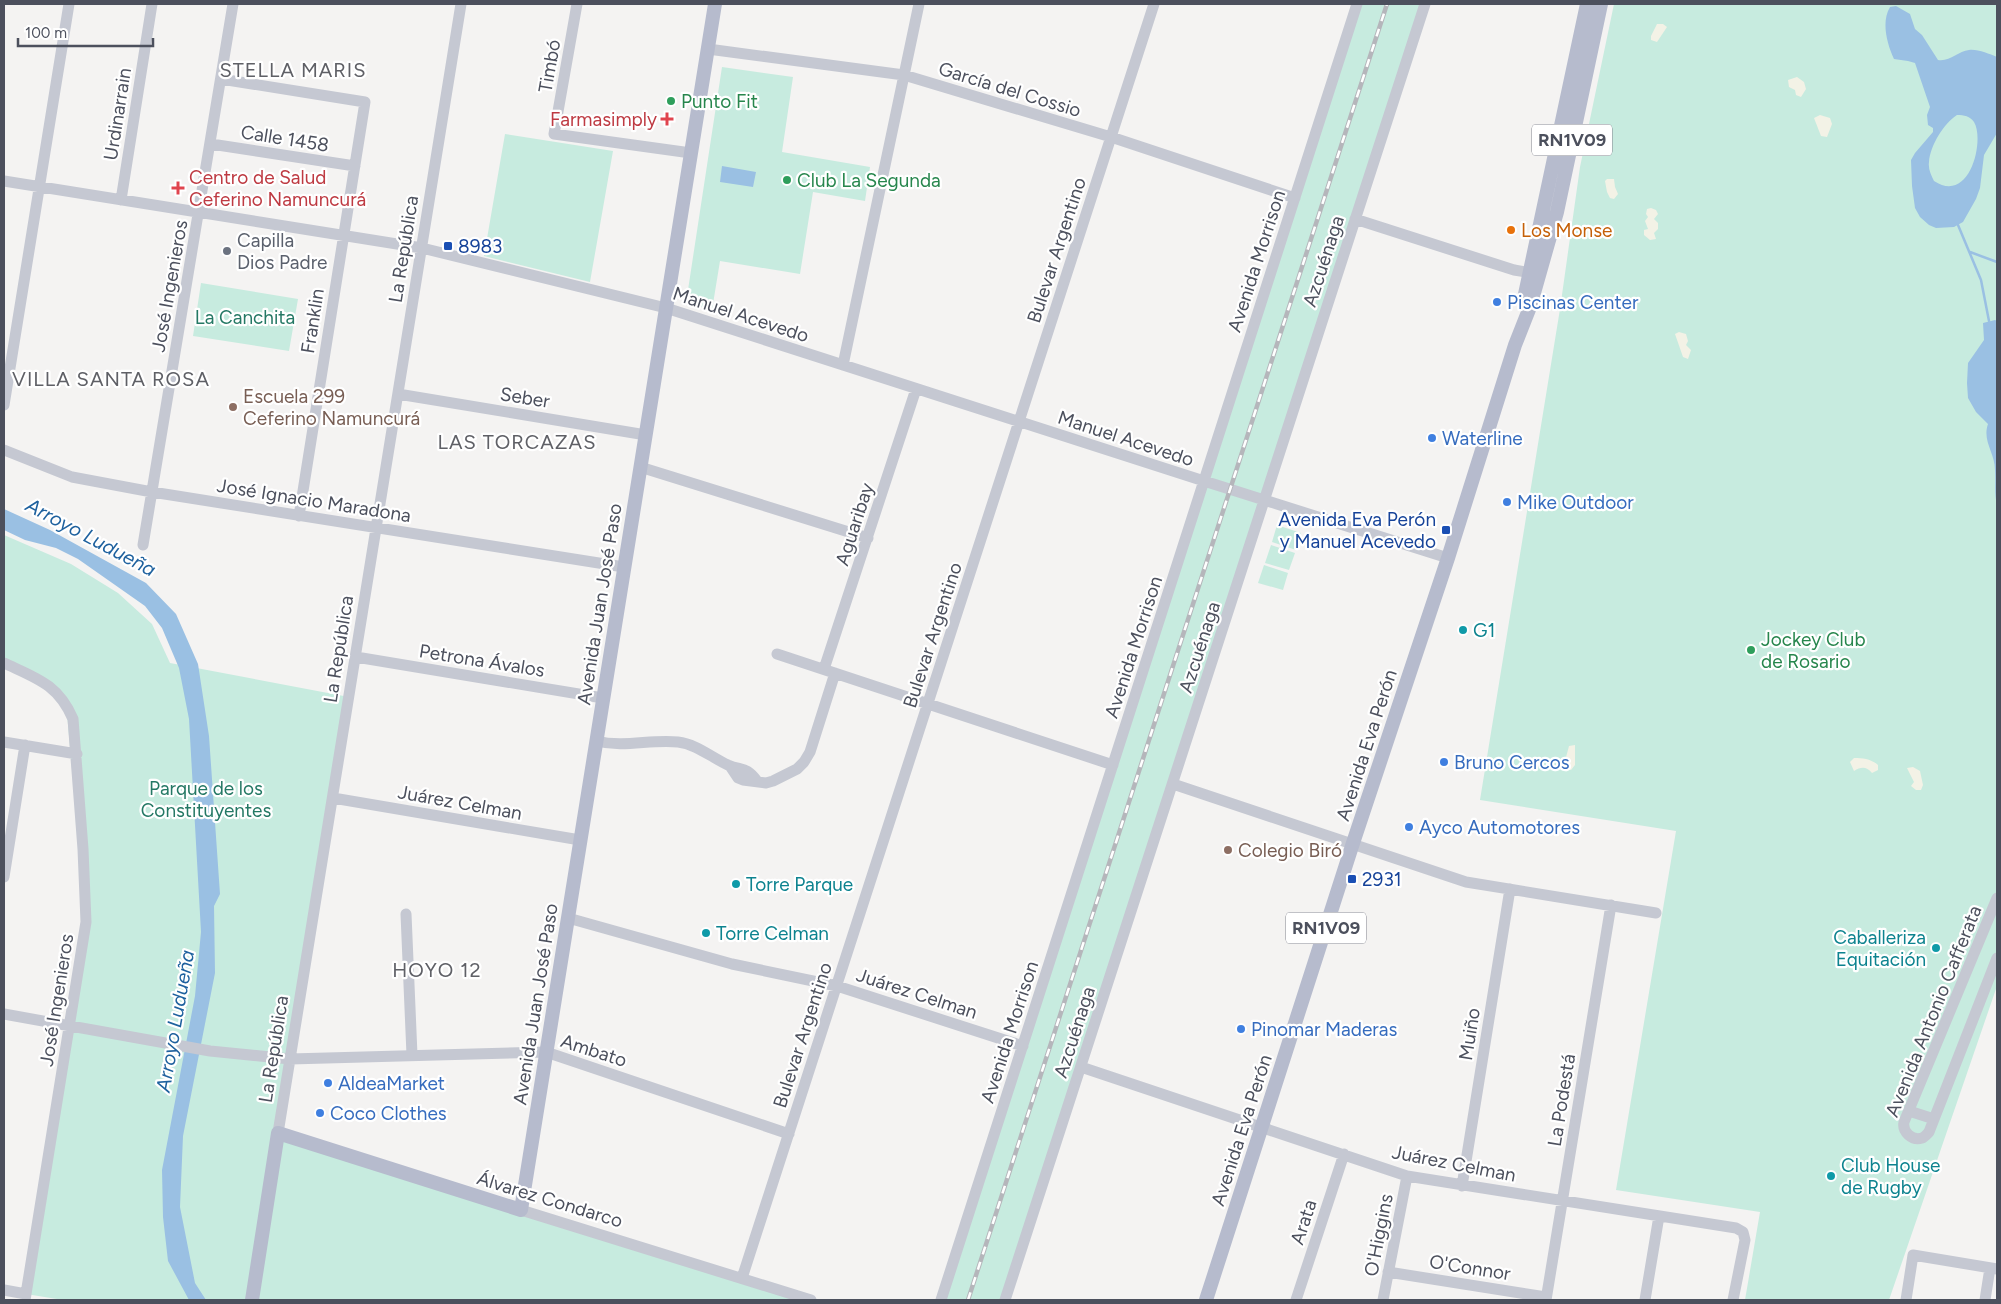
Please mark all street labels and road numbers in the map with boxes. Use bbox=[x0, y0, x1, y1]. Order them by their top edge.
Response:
street label: Timbó bbox=[534, 38, 565, 94]
street label: García del Cossio bbox=[936, 57, 1084, 122]
street label: Urdinarrain bbox=[99, 66, 136, 162]
street label: Calle 1458 bbox=[239, 120, 331, 157]
road number: RN1V09 bbox=[1532, 124, 1612, 156]
street label: Bulevar Argentino bbox=[1022, 175, 1091, 326]
street label: Avenida Morrison bbox=[1223, 187, 1290, 335]
street label: La República bbox=[384, 194, 423, 304]
street label: Azcuénaga bbox=[1298, 213, 1349, 310]
street label: José Ingenieros bbox=[147, 218, 192, 354]
street label: Manuel Acevedo bbox=[670, 282, 812, 347]
street label: Franklin bbox=[296, 287, 329, 355]
street label: Seber bbox=[498, 382, 552, 413]
street label: Manuel Acevedo bbox=[1055, 406, 1197, 471]
street label: José Ignacio Maradona bbox=[215, 474, 413, 527]
street label: Aguaribay bbox=[830, 480, 879, 568]
street label: Avenida Juan José Paso bbox=[572, 502, 627, 706]
street label: Bulevar Argentino bbox=[898, 560, 967, 711]
street label: Avenida Morrison bbox=[1100, 573, 1167, 721]
street label: La República bbox=[319, 594, 358, 704]
street label: Azcuénaga bbox=[1174, 599, 1225, 696]
street label: Petrona Ávalos bbox=[417, 639, 547, 682]
street label: Avenida Eva Perón bbox=[1331, 667, 1402, 824]
street label: Juárez Celman bbox=[396, 780, 524, 825]
street label: Avenida Juan José Paso bbox=[508, 902, 563, 1106]
street label: Avenida Antonio Cafferata bbox=[1880, 902, 1986, 1120]
road number: RN1V09 bbox=[1286, 912, 1366, 944]
street label: José Ingenieros bbox=[35, 932, 78, 1068]
street label: Avenida Morrison bbox=[976, 958, 1043, 1106]
street label: Bulevar Argentino bbox=[768, 960, 837, 1111]
street label: Juárez Celman bbox=[854, 963, 980, 1024]
street label: Azcuénaga bbox=[1049, 984, 1100, 1081]
street label: La República bbox=[254, 994, 293, 1104]
street label: Muiño bbox=[1454, 1006, 1485, 1062]
street label: Ambato bbox=[558, 1029, 630, 1072]
street label: Avenida Eva Perón bbox=[1206, 1052, 1277, 1209]
street label: La Podestá bbox=[1543, 1052, 1580, 1148]
street label: Juárez Celman bbox=[1390, 1140, 1518, 1187]
street label: Álvarez Condarco bbox=[474, 1166, 625, 1233]
street label: O'Higgins bbox=[1359, 1192, 1398, 1278]
street label: Arata bbox=[1285, 1197, 1321, 1247]
street label: O'Connor bbox=[1428, 1250, 1513, 1285]

